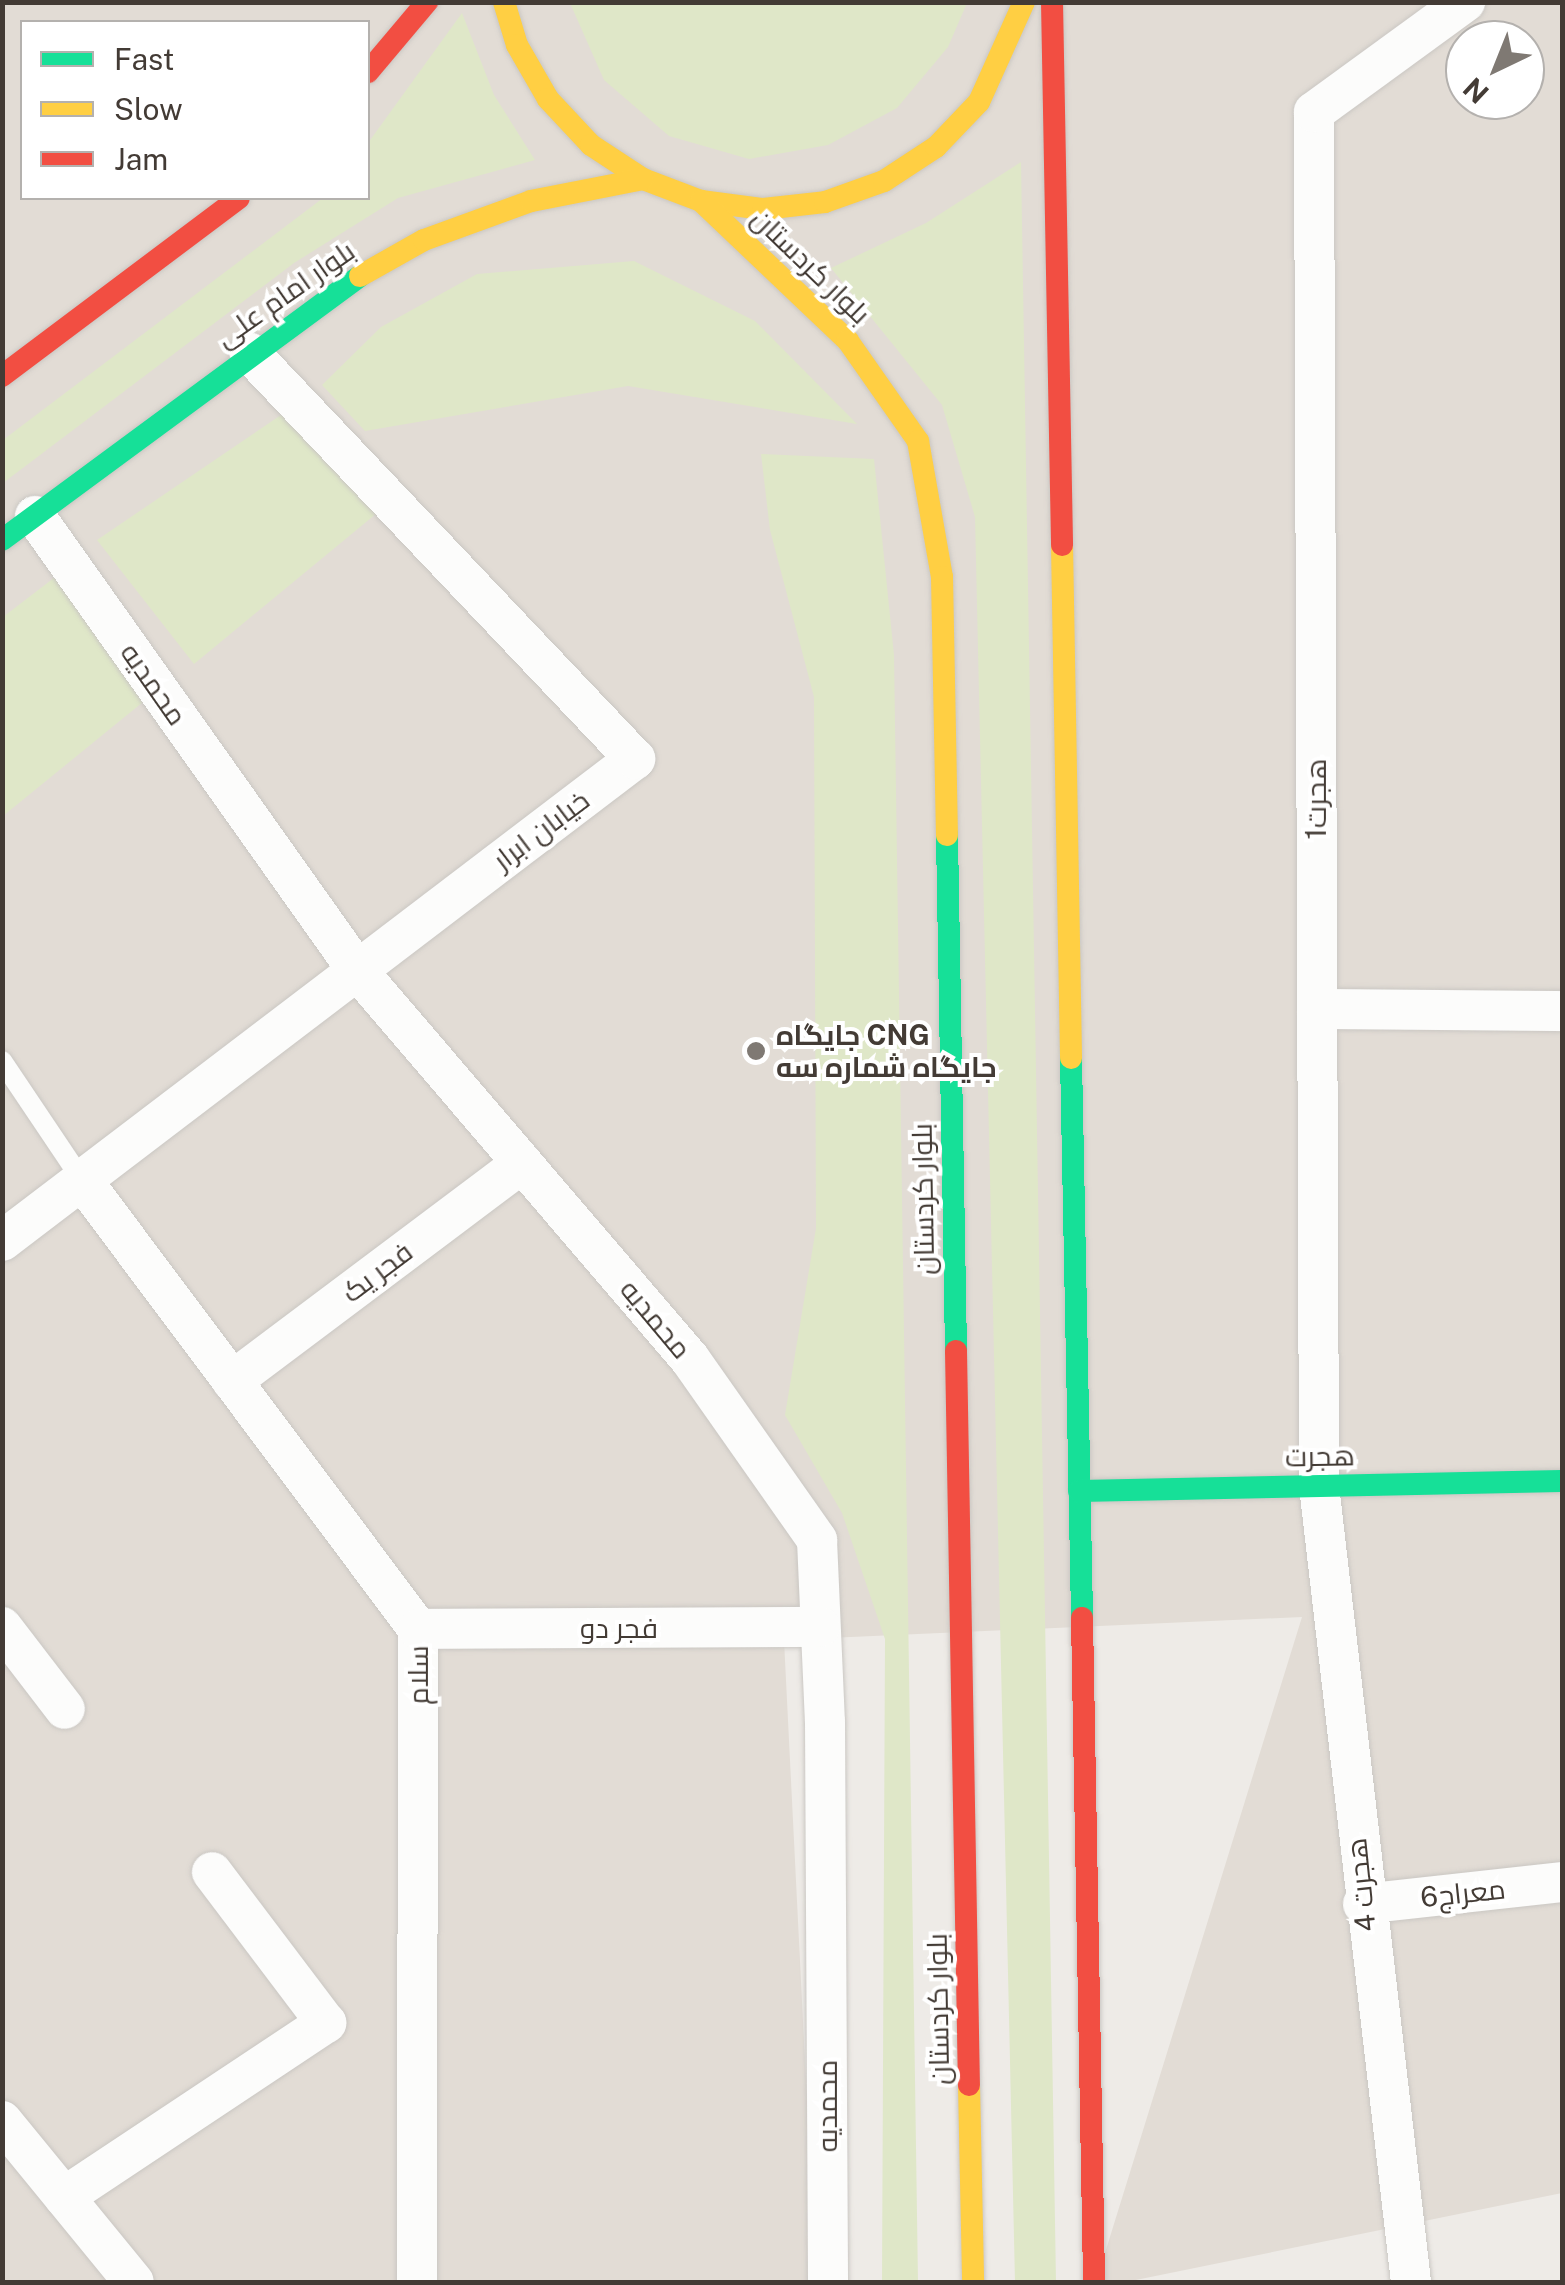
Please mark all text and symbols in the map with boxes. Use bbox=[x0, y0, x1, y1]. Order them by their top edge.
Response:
legend bbox=[20, 20, 370, 200]
north arrow bbox=[1445, 20, 1545, 120]
text: Fast bbox=[114, 41, 174, 77]
text: N bbox=[1456, 71, 1495, 110]
text: Slow bbox=[114, 91, 183, 127]
text: Jam bbox=[114, 141, 168, 177]
street label: بلوار کردستان bbox=[745, 201, 877, 331]
street label: بلوار امام علی bbox=[209, 234, 361, 354]
street label: محمدیه bbox=[114, 637, 194, 731]
street label: هجرت1 bbox=[1299, 758, 1333, 840]
street label: خیابان ابرار bbox=[486, 783, 596, 877]
place label: جایگاه CNG جایگاه شماره سه bbox=[776, 1018, 997, 1084]
marker: جایگاه CNG جایگاه شماره سه bbox=[745, 1040, 767, 1062]
street label: بلوار کردستان bbox=[905, 1123, 941, 1275]
street label: فجر یک bbox=[335, 1235, 419, 1309]
street label: محمدیه bbox=[613, 1273, 699, 1365]
street label: هجرت bbox=[1285, 1439, 1355, 1473]
street label: فجر دو bbox=[580, 1611, 658, 1645]
street label: سلام bbox=[401, 1645, 435, 1705]
street label: هجرت 4 bbox=[1339, 1836, 1383, 1934]
street label: معراج6 bbox=[1419, 1872, 1507, 1914]
street label: بلوار کردستان bbox=[920, 1933, 956, 2085]
street label: محمدیه bbox=[810, 2060, 844, 2152]

